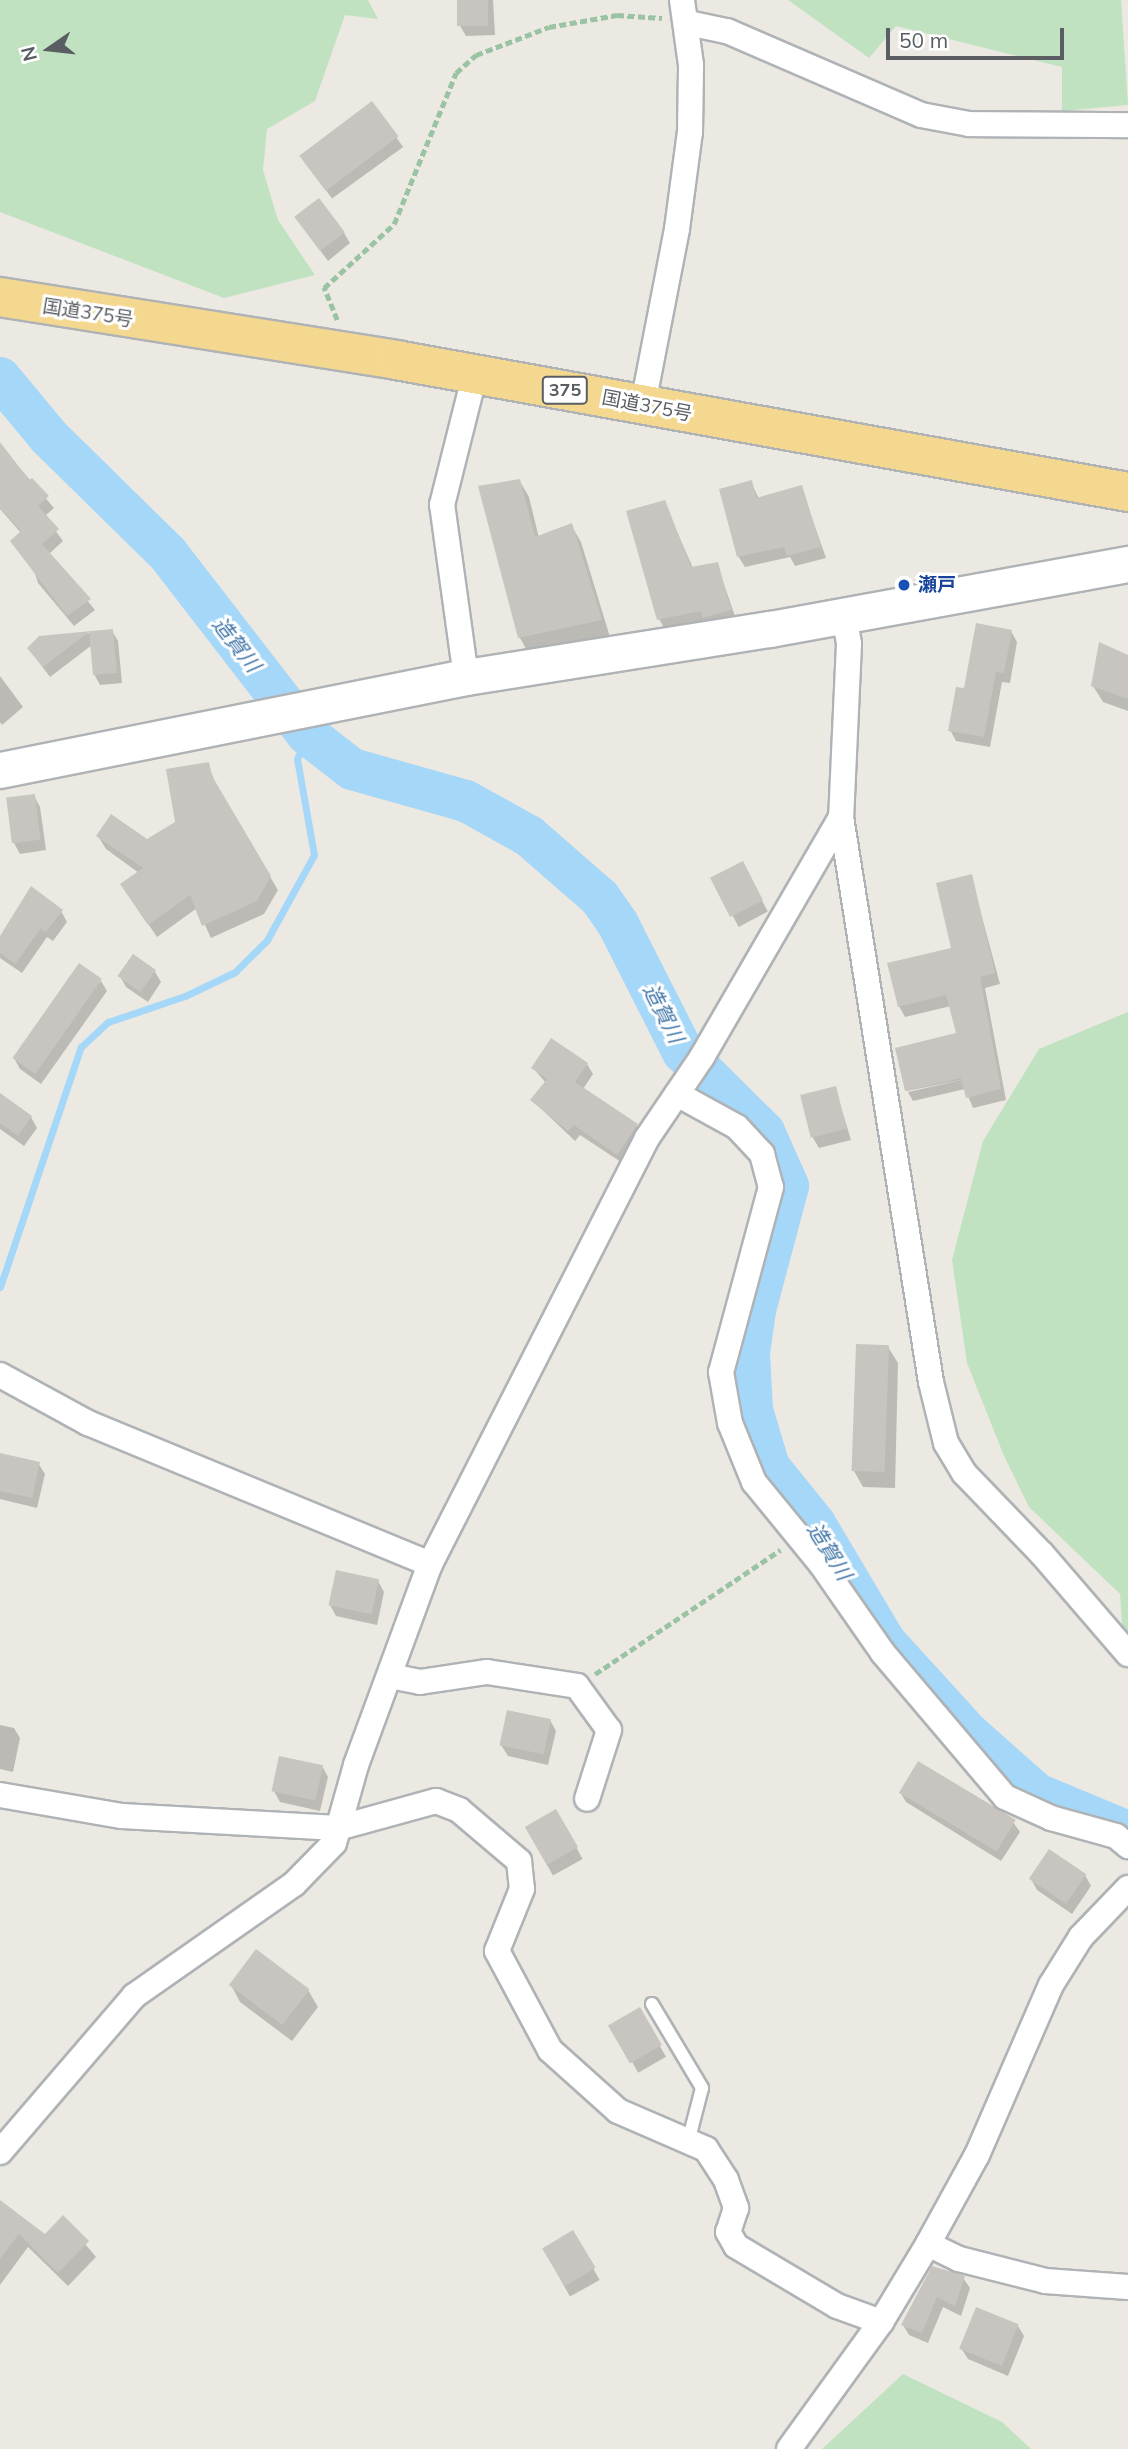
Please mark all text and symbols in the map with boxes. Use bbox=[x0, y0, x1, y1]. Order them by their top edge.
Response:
north arrow bbox=[14, 14, 84, 84]
scale bar bbox=[890, 14, 1068, 58]
text: 50 m bbox=[899, 27, 948, 53]
text: N bbox=[15, 44, 42, 64]
street label: 国道375号 bbox=[41, 295, 135, 331]
road number: 375 bbox=[540, 376, 590, 404]
street label: 国道375号 bbox=[600, 386, 694, 426]
place label: 瀬戸 bbox=[918, 574, 956, 596]
marker: 瀬戸 bbox=[896, 577, 912, 593]
water label: 造賀川 bbox=[208, 611, 266, 677]
water label: 造賀川 bbox=[638, 979, 690, 1047]
water label: 造賀川 bbox=[803, 1518, 857, 1584]

